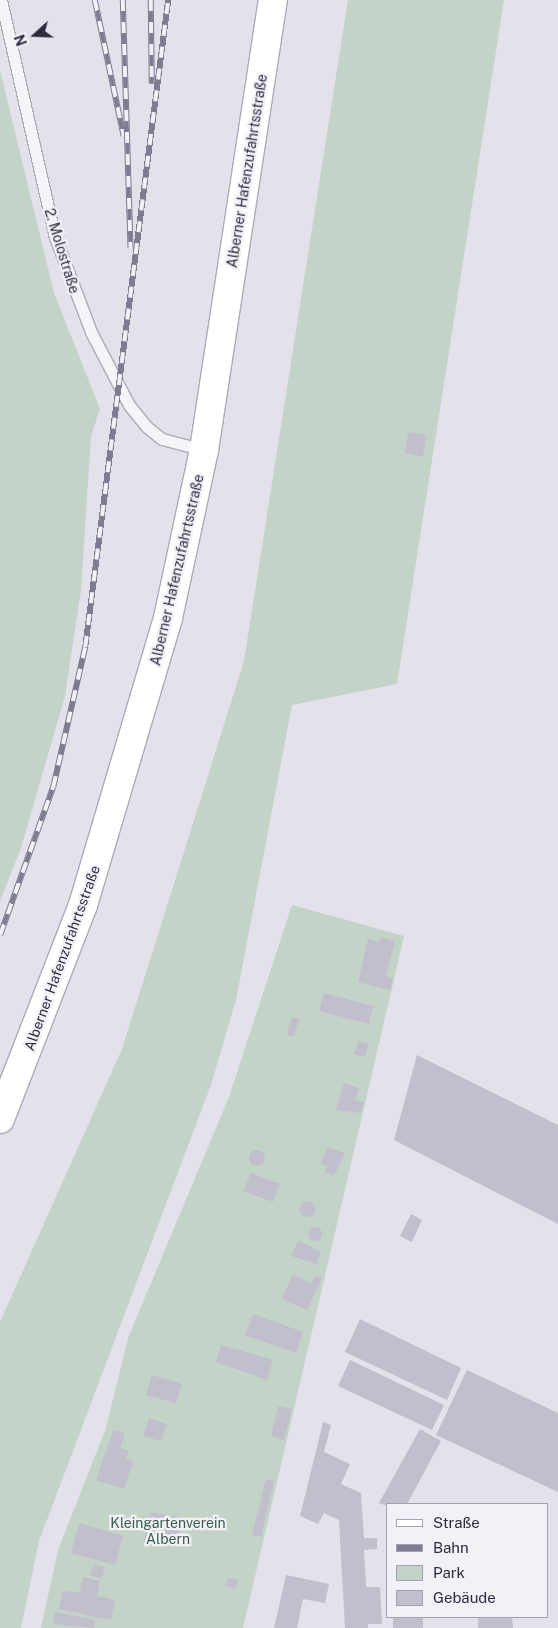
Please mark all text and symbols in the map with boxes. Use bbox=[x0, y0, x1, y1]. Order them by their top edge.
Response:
north arrow bbox=[10, 10, 60, 60]
text: N bbox=[12, 32, 30, 48]
street label: Alberner Hafenzufahrtsstraße bbox=[223, 73, 271, 269]
street label: 2. Molostraße bbox=[41, 206, 83, 296]
street label: Alberner Hafenzufahrtsstraße bbox=[147, 473, 207, 667]
street label: Alberner Hafenzufahrtsstraße bbox=[21, 863, 103, 1053]
legend bbox=[386, 1503, 548, 1618]
text: Straße bbox=[433, 1514, 480, 1531]
park label: Kleingartenverein Albern bbox=[110, 1515, 226, 1548]
text: Bahn bbox=[433, 1539, 469, 1556]
text: Park bbox=[433, 1564, 465, 1581]
text: Gebäude bbox=[433, 1589, 496, 1606]

